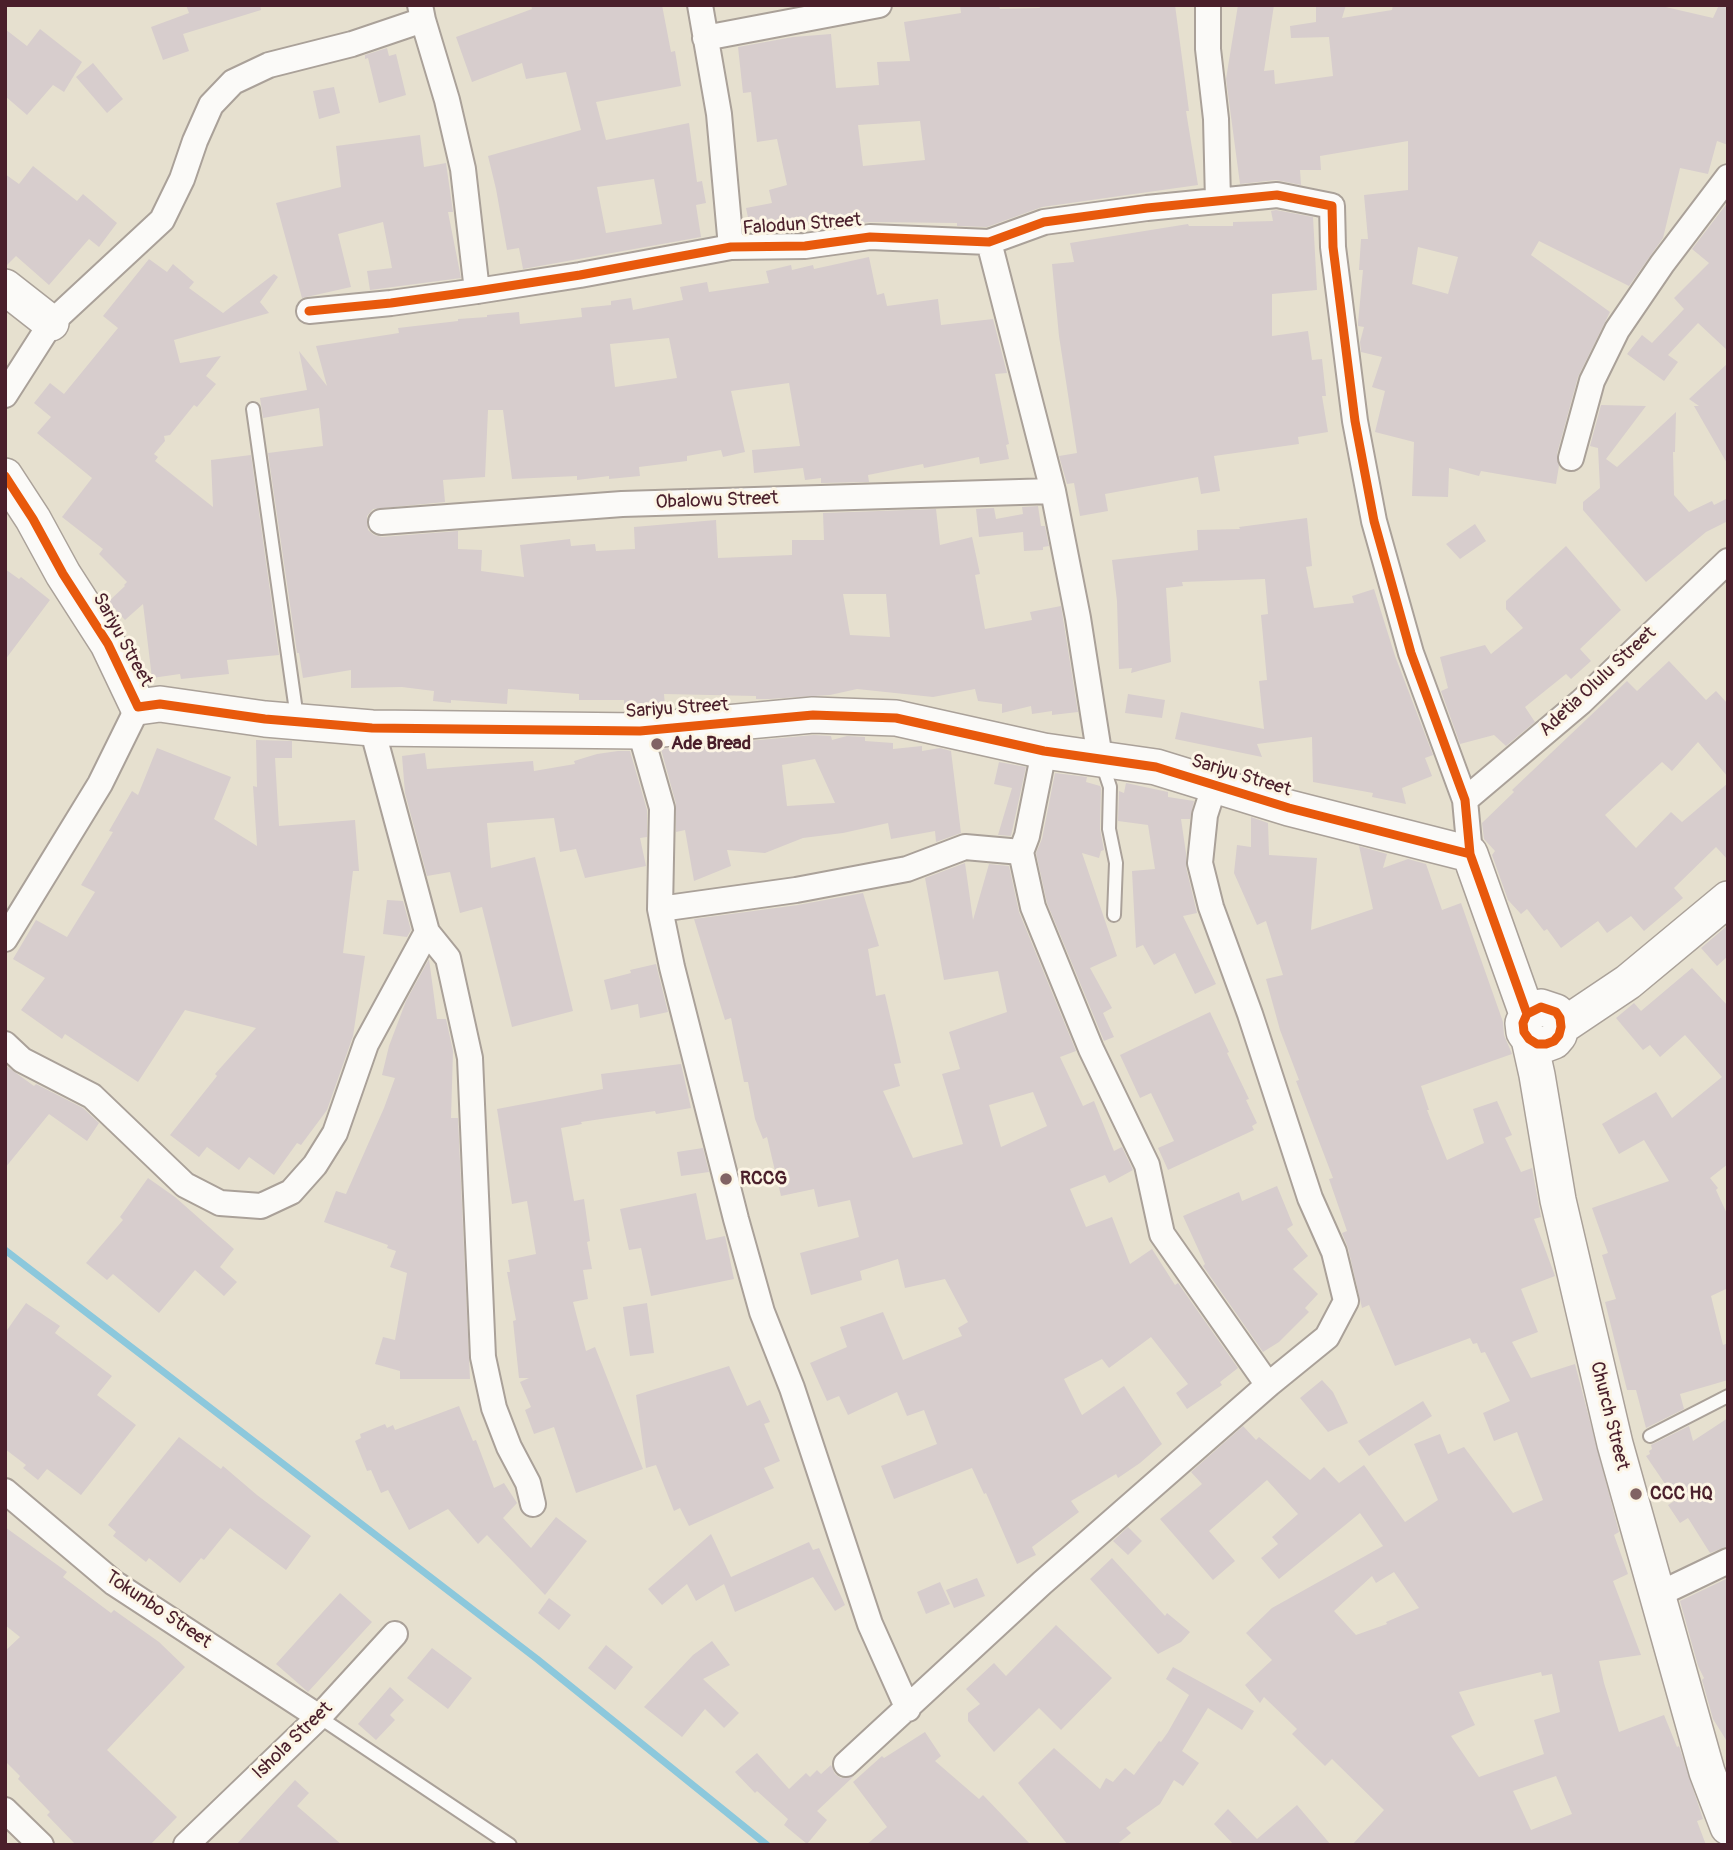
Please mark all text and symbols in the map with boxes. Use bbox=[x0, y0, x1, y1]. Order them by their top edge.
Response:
street label: Falodun Street bbox=[742, 209, 862, 241]
street label: Obalowu Street bbox=[655, 487, 779, 515]
street label: Sariyu Street bbox=[87, 589, 157, 691]
street label: Adetia Olulu Street bbox=[1535, 622, 1661, 742]
street label: Sariyu Street bbox=[625, 694, 729, 724]
place label: Ade Bread bbox=[671, 733, 751, 755]
marker: Ade Bread bbox=[649, 736, 665, 752]
street label: Sariyu Street bbox=[1188, 750, 1294, 802]
place label: RCCG bbox=[740, 1168, 787, 1190]
marker: RCCG bbox=[718, 1171, 734, 1187]
street label: Church Street bbox=[1584, 1359, 1634, 1473]
place label: CCC HQ bbox=[1650, 1483, 1713, 1505]
marker: CCC HQ bbox=[1628, 1486, 1644, 1502]
street label: Tokunbo Street bbox=[101, 1566, 215, 1654]
street label: Ishola Street bbox=[248, 1697, 338, 1785]

